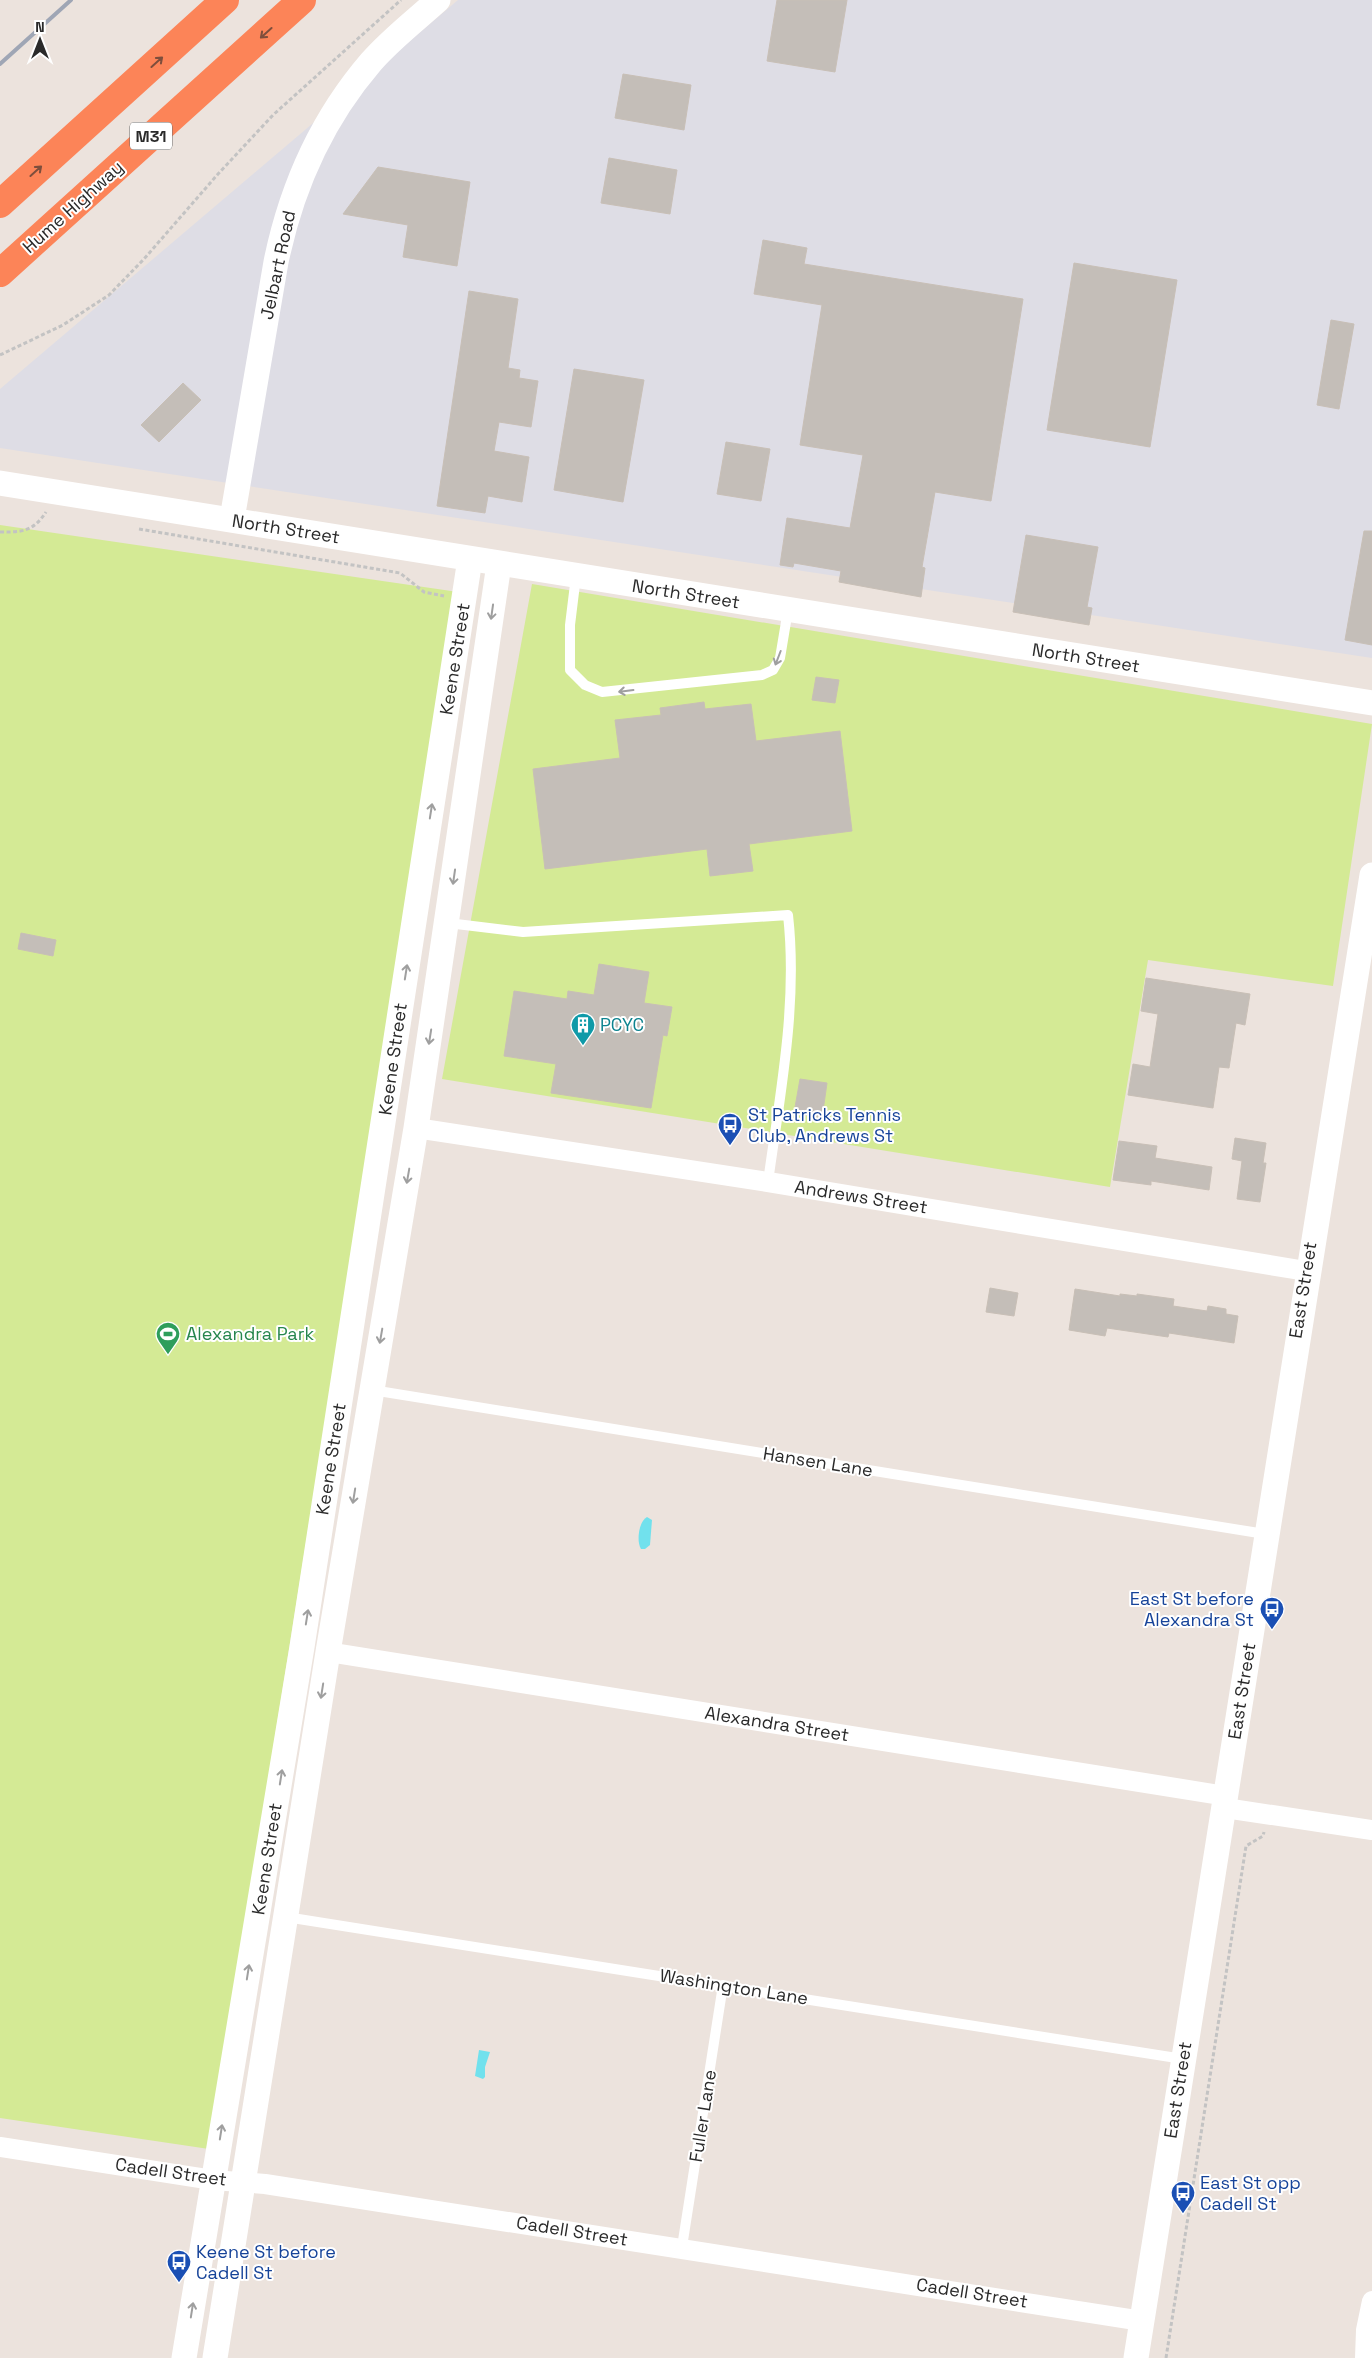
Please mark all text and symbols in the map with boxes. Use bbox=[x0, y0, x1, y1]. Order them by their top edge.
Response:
north arrow bbox=[15, 15, 65, 65]
text: N bbox=[35, 18, 45, 36]
one-way arrow bbox=[259, 27, 272, 39]
one-way arrow bbox=[150, 56, 163, 68]
road number: M31 bbox=[130, 122, 172, 150]
street label: Hume Highway bbox=[18, 155, 128, 258]
one-way arrow bbox=[30, 165, 43, 177]
street label: Jelbart Road bbox=[255, 208, 300, 322]
street label: North Street bbox=[231, 509, 342, 548]
street label: North Street bbox=[631, 574, 742, 613]
street label: Keene Street bbox=[434, 601, 475, 717]
one-way arrow bbox=[487, 604, 497, 620]
street label: North Street bbox=[1031, 638, 1142, 677]
one-way arrow bbox=[773, 650, 782, 665]
one-way arrow bbox=[618, 686, 634, 696]
one-way arrow bbox=[426, 803, 436, 819]
one-way arrow bbox=[449, 868, 459, 884]
one-way arrow bbox=[401, 964, 411, 980]
street label: Keene Street bbox=[373, 1001, 412, 1117]
building icon: PCYC bbox=[570, 1012, 596, 1046]
place label: PCYC bbox=[600, 1013, 644, 1036]
one-way arrow bbox=[425, 1029, 435, 1045]
place label: St Patricks Tennis Club, Andrews St bbox=[748, 1103, 901, 1147]
bus stop icon: St Patricks Tennis Club, Andrews St bbox=[717, 1112, 743, 1146]
one-way arrow bbox=[402, 1168, 412, 1184]
street label: Andrews Street bbox=[793, 1175, 929, 1218]
street label: East Street bbox=[1284, 1240, 1321, 1340]
sports icon: Alexandra Park bbox=[155, 1321, 181, 1355]
place label: Alexandra Park bbox=[186, 1322, 314, 1345]
one-way arrow bbox=[375, 1328, 385, 1344]
street label: Keene Street bbox=[310, 1401, 351, 1517]
street label: Hansen Lane bbox=[762, 1441, 875, 1482]
one-way arrow bbox=[348, 1488, 358, 1504]
place label: East St before Alexandra St bbox=[1130, 1587, 1254, 1631]
bus stop icon: East St before Alexandra St bbox=[1259, 1596, 1285, 1630]
one-way arrow bbox=[302, 1609, 312, 1625]
street label: East Street bbox=[1223, 1641, 1260, 1741]
one-way arrow bbox=[316, 1683, 326, 1699]
street label: Alexandra Street bbox=[703, 1701, 851, 1746]
one-way arrow bbox=[276, 1770, 286, 1786]
street label: Keene Street bbox=[246, 1801, 287, 1917]
street label: Washington Lane bbox=[658, 1963, 810, 2010]
one-way arrow bbox=[244, 1964, 254, 1980]
street label: East Street bbox=[1159, 2040, 1196, 2140]
street label: Fuller Lane bbox=[684, 2068, 721, 2164]
one-way arrow bbox=[217, 2125, 227, 2141]
street label: Cadell Street bbox=[114, 2152, 228, 2191]
place label: East St opp Cadell St bbox=[1200, 2171, 1301, 2215]
bus stop icon: East St opp Cadell St bbox=[1170, 2180, 1196, 2214]
street label: Cadell Street bbox=[515, 2210, 629, 2251]
place label: Keene St before Cadell St bbox=[196, 2240, 336, 2284]
bus stop icon: Keene St before Cadell St bbox=[166, 2249, 192, 2283]
street label: Cadell Street bbox=[915, 2272, 1029, 2313]
one-way arrow bbox=[188, 2302, 198, 2318]

